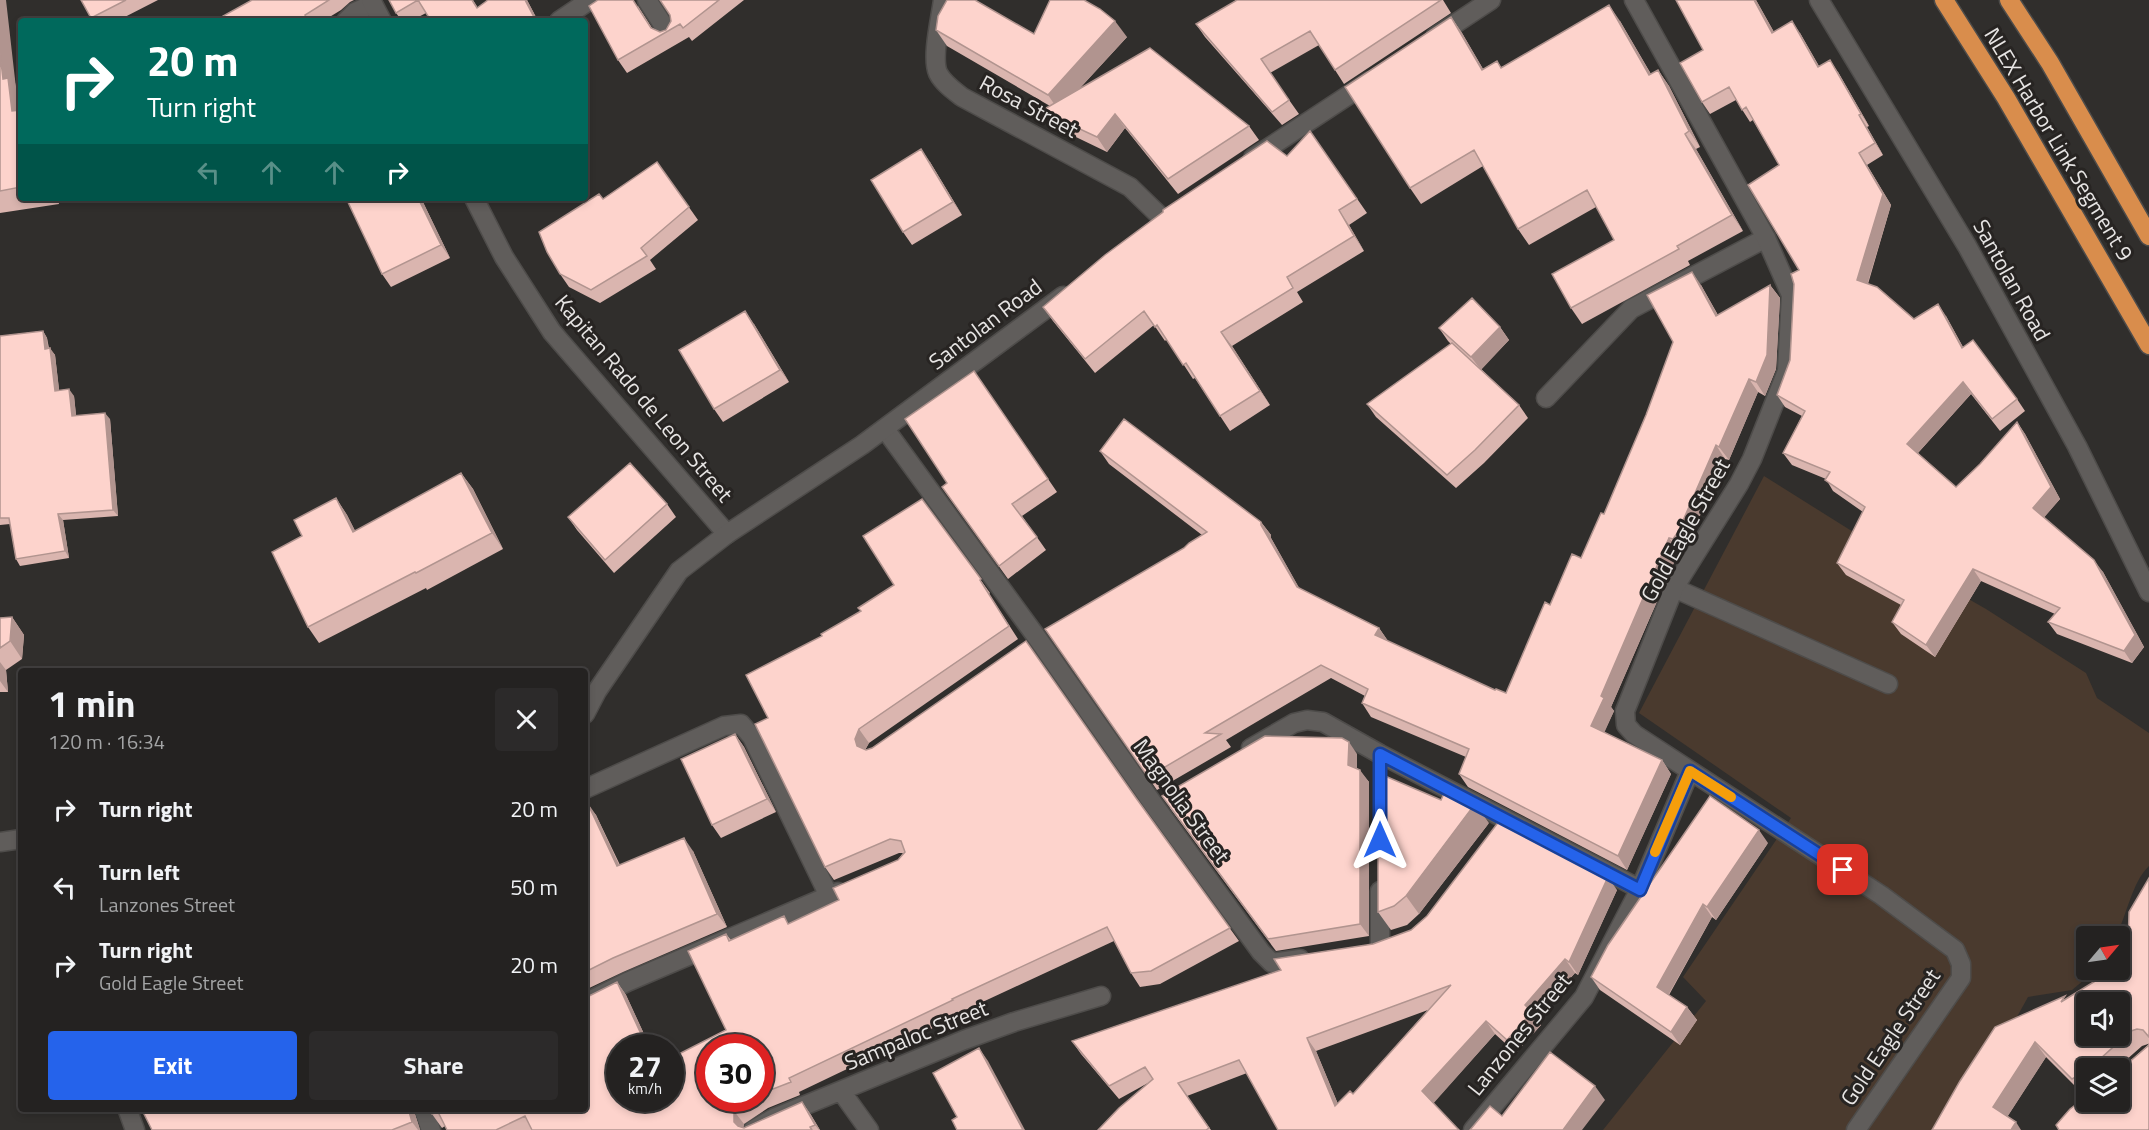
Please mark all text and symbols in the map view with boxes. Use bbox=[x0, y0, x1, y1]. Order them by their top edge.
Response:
street label: NLEX Harbor Link Segment 9 bbox=[1976, 21, 2142, 267]
text: 20 m bbox=[147, 28, 239, 92]
icon: right bbox=[48, 42, 126, 120]
street label: Rosa Street bbox=[973, 66, 1085, 146]
text: Turn right bbox=[147, 86, 256, 127]
icon: left bbox=[192, 156, 225, 189]
icon: ahead bbox=[255, 156, 288, 189]
icon: ahead bbox=[318, 156, 351, 189]
icon: right bbox=[381, 156, 414, 189]
street label: Santolan Road bbox=[1965, 213, 2059, 347]
street label: Santolan Road bbox=[921, 270, 1049, 378]
street label: Kapitan Rado de Leon Street bbox=[547, 287, 741, 510]
street label: Gold Eagle Street bbox=[1632, 452, 1739, 608]
text: 1 min bbox=[48, 676, 135, 731]
button: close bbox=[495, 688, 558, 751]
text: 120 m · 16:34 bbox=[48, 726, 165, 757]
street label: Magnolia Street bbox=[1125, 732, 1239, 871]
text: Turn right bbox=[99, 792, 193, 826]
text: 20 m bbox=[510, 792, 558, 826]
icon: right bbox=[48, 793, 81, 826]
position arrow bbox=[1348, 808, 1412, 872]
pin bbox=[1817, 844, 1868, 895]
icon: arrive bbox=[1826, 853, 1859, 886]
text: Turn left bbox=[99, 855, 180, 889]
text: 50 m bbox=[510, 870, 558, 904]
icon: left bbox=[48, 871, 81, 904]
text: Lanzones Street bbox=[99, 889, 235, 920]
north arrow bbox=[2076, 926, 2130, 980]
map controls bbox=[2076, 926, 2130, 1112]
text: Turn right bbox=[99, 933, 193, 967]
text: 20 m bbox=[510, 948, 558, 982]
icon: right bbox=[48, 949, 81, 982]
street label: Gold Eagle Street bbox=[1831, 961, 1949, 1112]
street label: Lanzones Street bbox=[1459, 965, 1579, 1103]
text: Gold Eagle Street bbox=[99, 967, 244, 998]
street label: Sampaloc Street bbox=[839, 991, 993, 1079]
button: sound bbox=[2076, 992, 2130, 1046]
button: Exit bbox=[48, 1031, 297, 1100]
button: Share bbox=[309, 1031, 558, 1100]
speed limit sign: 30 bbox=[696, 1034, 774, 1112]
text: 27 bbox=[628, 1043, 662, 1089]
button: layers bbox=[2076, 1058, 2130, 1112]
text: km/h bbox=[628, 1077, 662, 1100]

